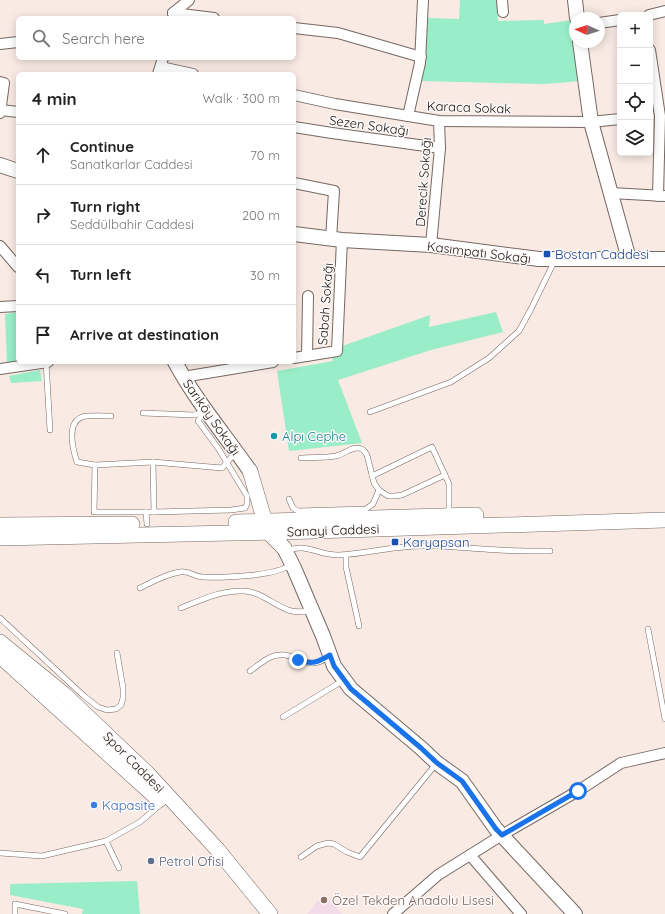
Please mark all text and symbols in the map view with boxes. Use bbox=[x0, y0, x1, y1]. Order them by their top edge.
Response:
north arrow bbox=[569, 12, 605, 48]
map controls bbox=[617, 12, 653, 156]
button: + bbox=[617, 12, 653, 48]
search box bbox=[16, 16, 296, 60]
icon: search bbox=[30, 27, 52, 49]
text: Search here bbox=[62, 29, 145, 48]
button: − bbox=[617, 48, 653, 84]
button: locate bbox=[617, 84, 653, 120]
text: 4 min bbox=[32, 88, 77, 109]
text: Walk · 300 m bbox=[202, 90, 280, 106]
street label: Karaca Sokak bbox=[427, 98, 512, 116]
street label: Sezen Sokağı bbox=[328, 112, 410, 138]
button: layers bbox=[617, 120, 653, 156]
text: Continue bbox=[70, 137, 134, 156]
street label: Derecik Sokağı bbox=[412, 137, 434, 227]
icon: ahead bbox=[32, 144, 54, 166]
text: 70 m bbox=[250, 147, 280, 163]
text: Sanatkarlar Caddesi bbox=[70, 156, 193, 172]
text: Turn right bbox=[70, 197, 141, 216]
icon: right bbox=[32, 204, 54, 226]
text: 200 m bbox=[242, 207, 280, 223]
text: Seddülbahir Caddesi bbox=[70, 216, 194, 232]
street label: Kasımpatı Sokağı bbox=[426, 238, 532, 266]
place label: Bostan Caddesi bbox=[555, 246, 649, 262]
marker: Bostan Caddesi bbox=[542, 249, 552, 259]
street label: Sabah Sokağı bbox=[314, 262, 336, 346]
icon: left bbox=[32, 264, 54, 286]
text: Turn left bbox=[70, 265, 132, 284]
text: 30 m bbox=[250, 267, 280, 283]
icon: arrive bbox=[32, 324, 54, 346]
text: Arrive at destination bbox=[70, 325, 219, 344]
street label: Sarıköy Sokağı bbox=[180, 376, 244, 458]
place label: Alpı Cephe bbox=[282, 428, 346, 444]
marker: Alpı Cephe bbox=[269, 431, 279, 441]
street label: Sanayi Caddesi bbox=[286, 520, 380, 540]
place label: Karyapsan bbox=[403, 534, 469, 550]
marker: Karyapsan bbox=[390, 537, 400, 547]
route end bbox=[289, 651, 307, 669]
street label: Spor Caddesi bbox=[100, 728, 168, 796]
route start bbox=[569, 782, 587, 800]
place label: Kapasite bbox=[102, 797, 155, 813]
marker: Kapasite bbox=[89, 800, 99, 810]
place label: Petrol Ofisi bbox=[159, 853, 224, 869]
marker: Petrol Ofisi bbox=[146, 856, 156, 866]
place label: Özel Tekden Anadolu Lisesi bbox=[332, 892, 494, 908]
marker: Özel Tekden Anadolu Lisesi bbox=[319, 895, 329, 905]

